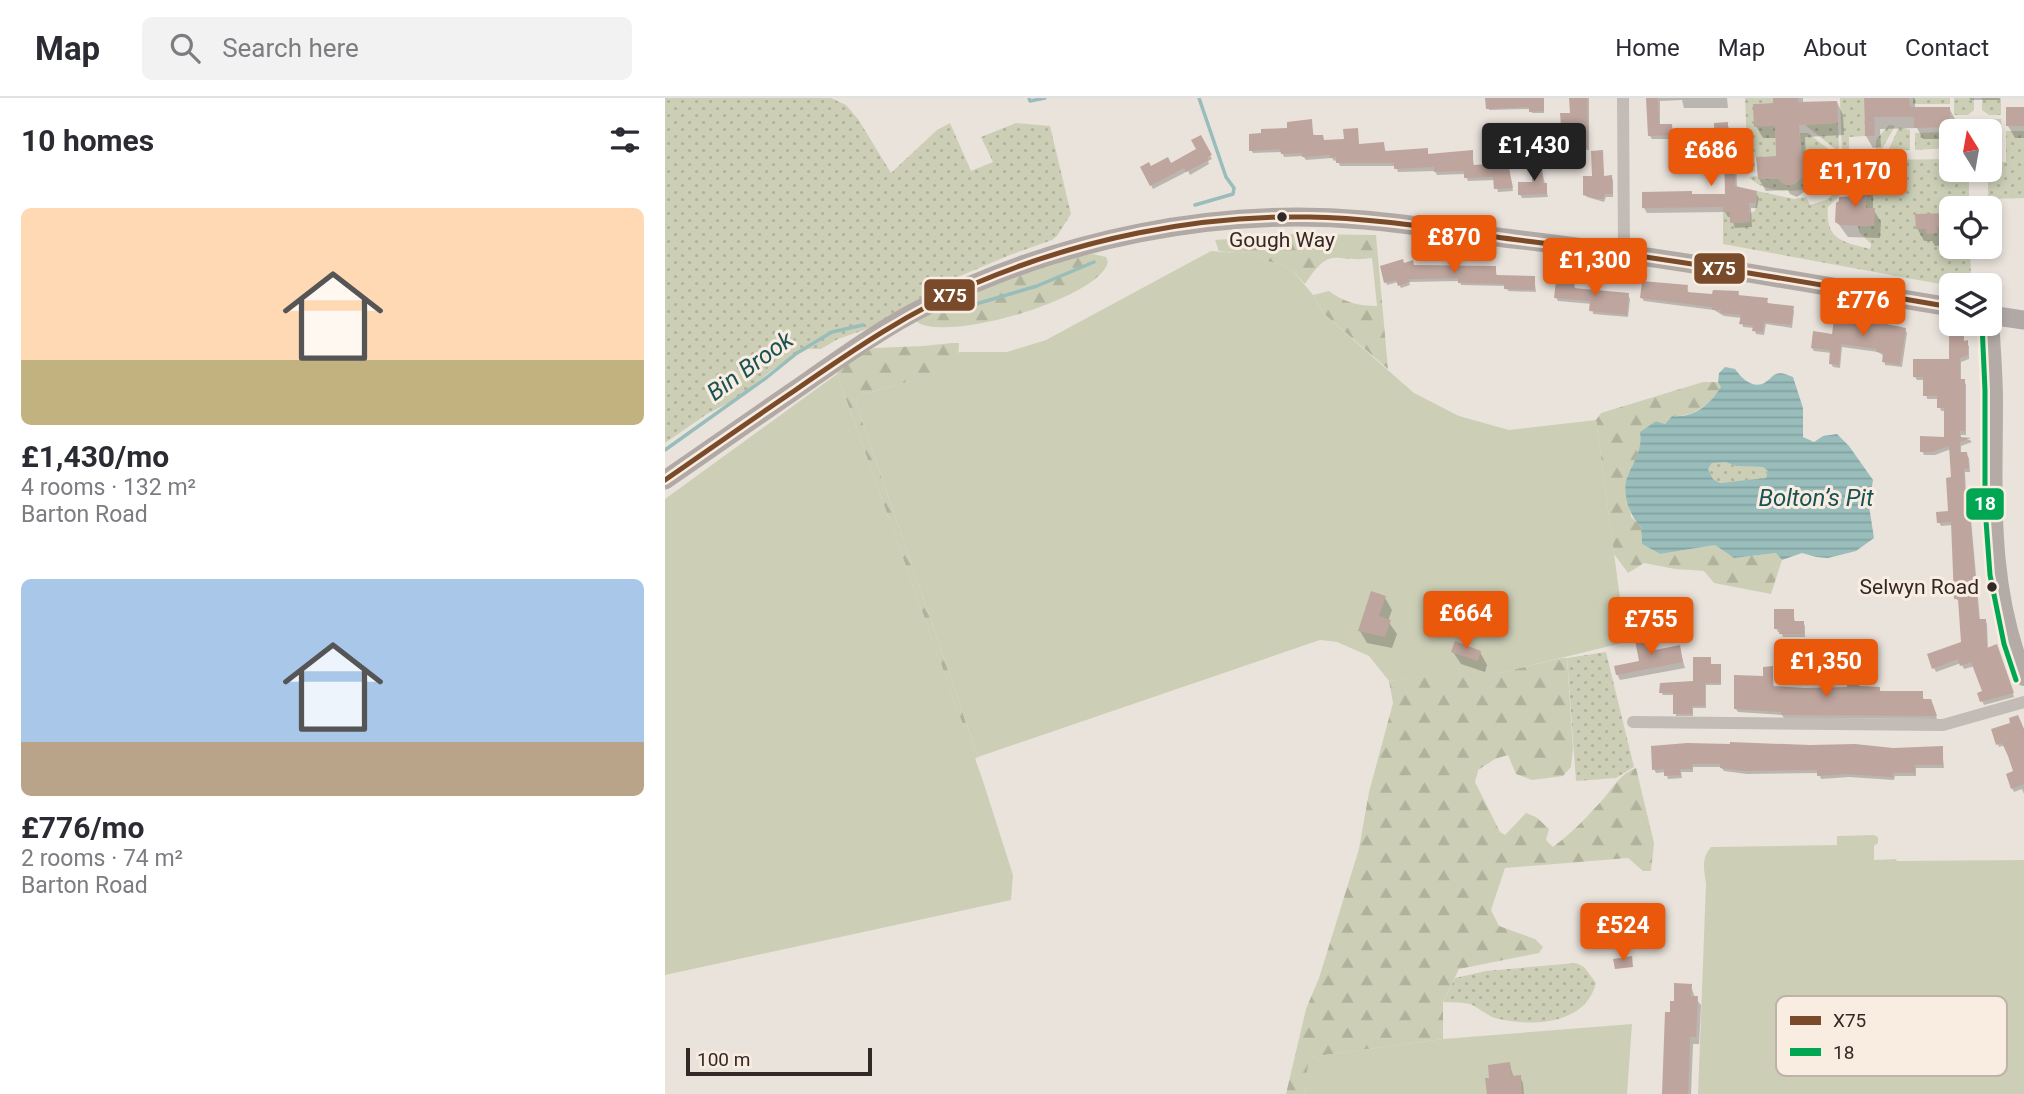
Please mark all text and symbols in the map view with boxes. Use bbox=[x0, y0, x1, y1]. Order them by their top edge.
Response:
search box bbox=[142, 17, 632, 80]
text: Map bbox=[35, 29, 100, 68]
icon: search bbox=[166, 29, 204, 67]
text: Search here bbox=[222, 33, 359, 63]
text: Home bbox=[1615, 34, 1680, 62]
text: Map bbox=[1718, 34, 1765, 62]
text: About bbox=[1803, 34, 1867, 62]
text: Contact bbox=[1905, 34, 1989, 62]
north arrow bbox=[1939, 119, 2002, 182]
map controls bbox=[1939, 119, 2002, 336]
icon: filters bbox=[606, 121, 644, 159]
text: 10 homes bbox=[21, 123, 154, 158]
pin: £1,430 bbox=[1477, 123, 1591, 183]
pin: £686 bbox=[1670, 129, 1752, 188]
text: £1,430 bbox=[1498, 132, 1570, 159]
text: £686 bbox=[1684, 137, 1738, 164]
pin: £1,170 bbox=[1798, 150, 1912, 209]
text: £1,170 bbox=[1819, 158, 1891, 185]
button: locate bbox=[1939, 196, 2002, 259]
marker: Gough Way bbox=[1275, 210, 1289, 224]
pin: £870 bbox=[1413, 216, 1495, 275]
text: £870 bbox=[1427, 224, 1481, 251]
place label: Gough Way bbox=[1229, 228, 1335, 252]
pin: £1,300 bbox=[1538, 238, 1652, 298]
text: £1,300 bbox=[1559, 247, 1631, 274]
line badge: X75 bbox=[1693, 252, 1746, 285]
icon: home bbox=[270, 253, 396, 379]
text: X75 bbox=[1702, 257, 1736, 280]
button: layers bbox=[1939, 273, 2002, 336]
line badge: X75 bbox=[923, 278, 976, 312]
pin: £776 bbox=[1822, 278, 1904, 338]
text: X75 bbox=[933, 284, 967, 307]
text: £776 bbox=[1836, 287, 1890, 314]
water label: Bin Brook bbox=[702, 325, 799, 407]
text: £1,430/mo bbox=[21, 439, 169, 474]
text: 4 rooms · 132 m² bbox=[21, 474, 196, 501]
water label: Bolton’s Pit bbox=[1758, 484, 1874, 512]
line badge: 18 bbox=[1965, 487, 2005, 521]
text: 18 bbox=[1974, 492, 1996, 515]
text: Barton Road bbox=[21, 501, 148, 528]
place label: Selwyn Road bbox=[1860, 575, 1979, 599]
marker: Selwyn Road bbox=[1985, 580, 1999, 594]
pin: £664 bbox=[1425, 592, 1507, 651]
pin: £755 bbox=[1610, 598, 1692, 657]
text: £664 bbox=[1439, 600, 1493, 627]
text: £755 bbox=[1624, 606, 1678, 633]
icon: home bbox=[270, 624, 396, 750]
pin: £1,350 bbox=[1769, 640, 1883, 699]
text: £1,350 bbox=[1790, 648, 1862, 675]
text: £776/mo bbox=[21, 810, 145, 845]
text: 2 rooms · 74 m² bbox=[21, 845, 183, 872]
text: Barton Road bbox=[21, 872, 148, 899]
pin: £524 bbox=[1582, 904, 1664, 963]
text: £524 bbox=[1596, 912, 1650, 939]
legend bbox=[1776, 996, 2007, 1076]
text: X75 bbox=[1833, 1009, 1866, 1032]
text: 18 bbox=[1833, 1041, 1854, 1064]
scale bar bbox=[686, 1045, 871, 1077]
text: 100 m bbox=[697, 1048, 750, 1071]

